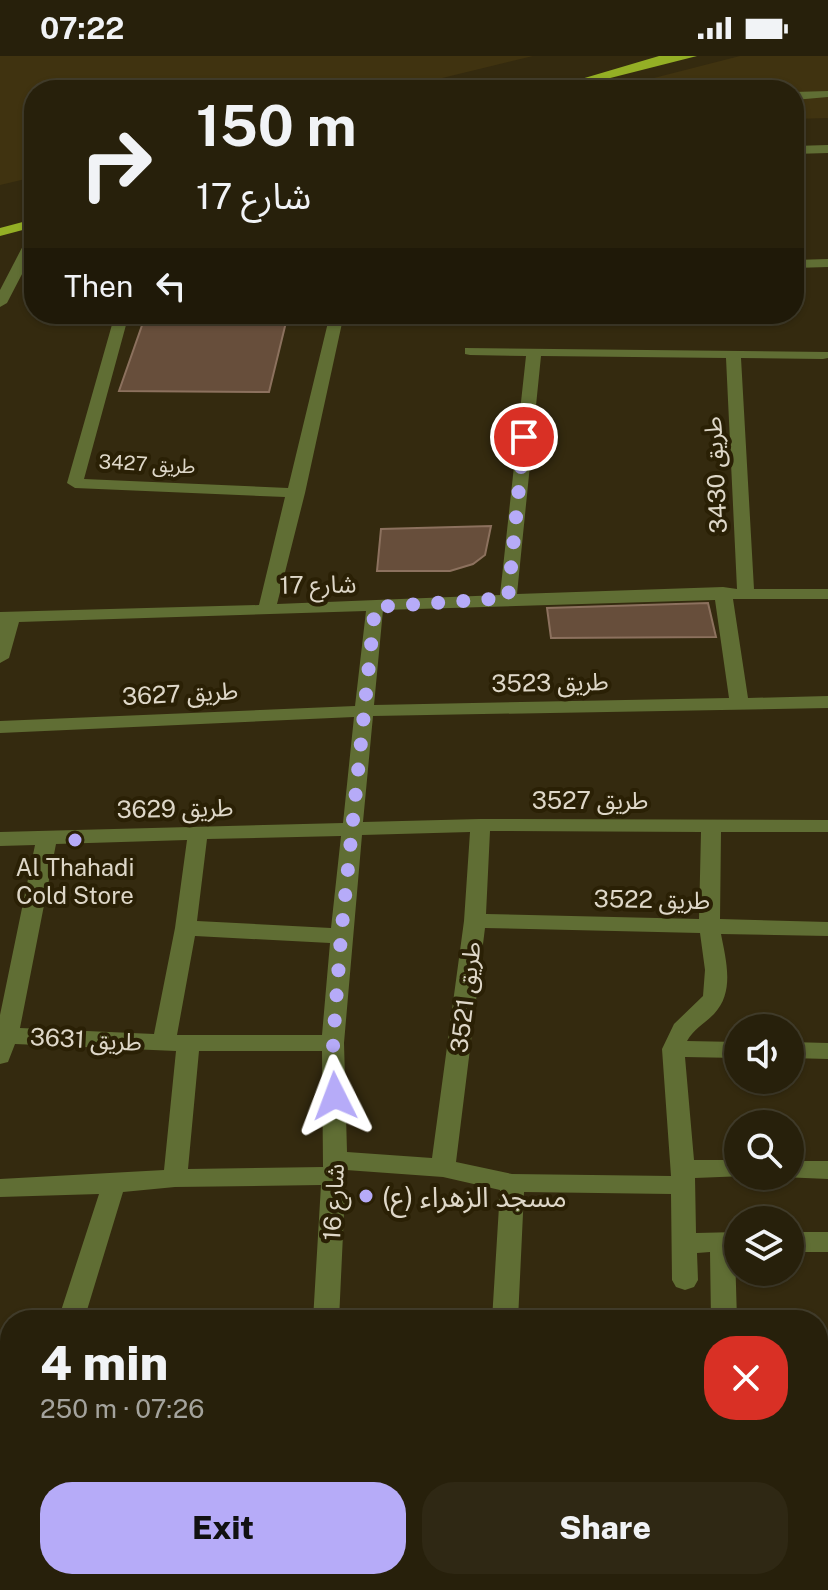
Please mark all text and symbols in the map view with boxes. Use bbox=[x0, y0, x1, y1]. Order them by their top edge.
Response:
text: 07:22 bbox=[40, 10, 124, 46]
text: 150 m bbox=[196, 93, 357, 159]
icon: right bbox=[64, 112, 168, 216]
text: شارع 17 bbox=[196, 175, 311, 217]
icon: left bbox=[149, 264, 193, 308]
text: Then bbox=[64, 268, 133, 304]
pin bbox=[490, 403, 558, 471]
icon: arrive bbox=[502, 415, 546, 459]
street label: طريق 3430 bbox=[698, 416, 734, 534]
street label: طريق 3427 bbox=[98, 449, 196, 480]
street label: شارع 17 bbox=[279, 569, 357, 603]
street label: طريق 3523 bbox=[491, 667, 609, 699]
street label: طريق 3627 bbox=[121, 676, 239, 712]
street label: طريق 3527 bbox=[532, 786, 648, 816]
street label: طريق 3629 bbox=[116, 793, 234, 825]
marker: Al Thahadi Cold Store bbox=[66, 831, 84, 849]
place label: Al Thahadi Cold Store bbox=[16, 853, 134, 909]
street label: طريق 3522 bbox=[593, 884, 711, 916]
street label: طريق 3521 bbox=[444, 940, 488, 1055]
map controls bbox=[724, 1014, 804, 1286]
button: sound bbox=[724, 1014, 804, 1094]
street label: طريق 3631 bbox=[29, 1022, 143, 1058]
position arrow bbox=[293, 1054, 377, 1138]
button: search bbox=[724, 1110, 804, 1190]
street label: شارع 16 bbox=[317, 1163, 353, 1242]
place label: مسجد الزهراء (ع) bbox=[382, 1180, 567, 1218]
marker: مسجد الزهراء (ع) bbox=[357, 1187, 375, 1205]
button: layers bbox=[724, 1206, 804, 1286]
text: 4 min bbox=[40, 1334, 168, 1391]
button: close bbox=[704, 1336, 788, 1420]
text: 250 m · 07:26 bbox=[40, 1393, 204, 1424]
button: Exit bbox=[40, 1482, 406, 1574]
button: Share bbox=[422, 1482, 788, 1574]

